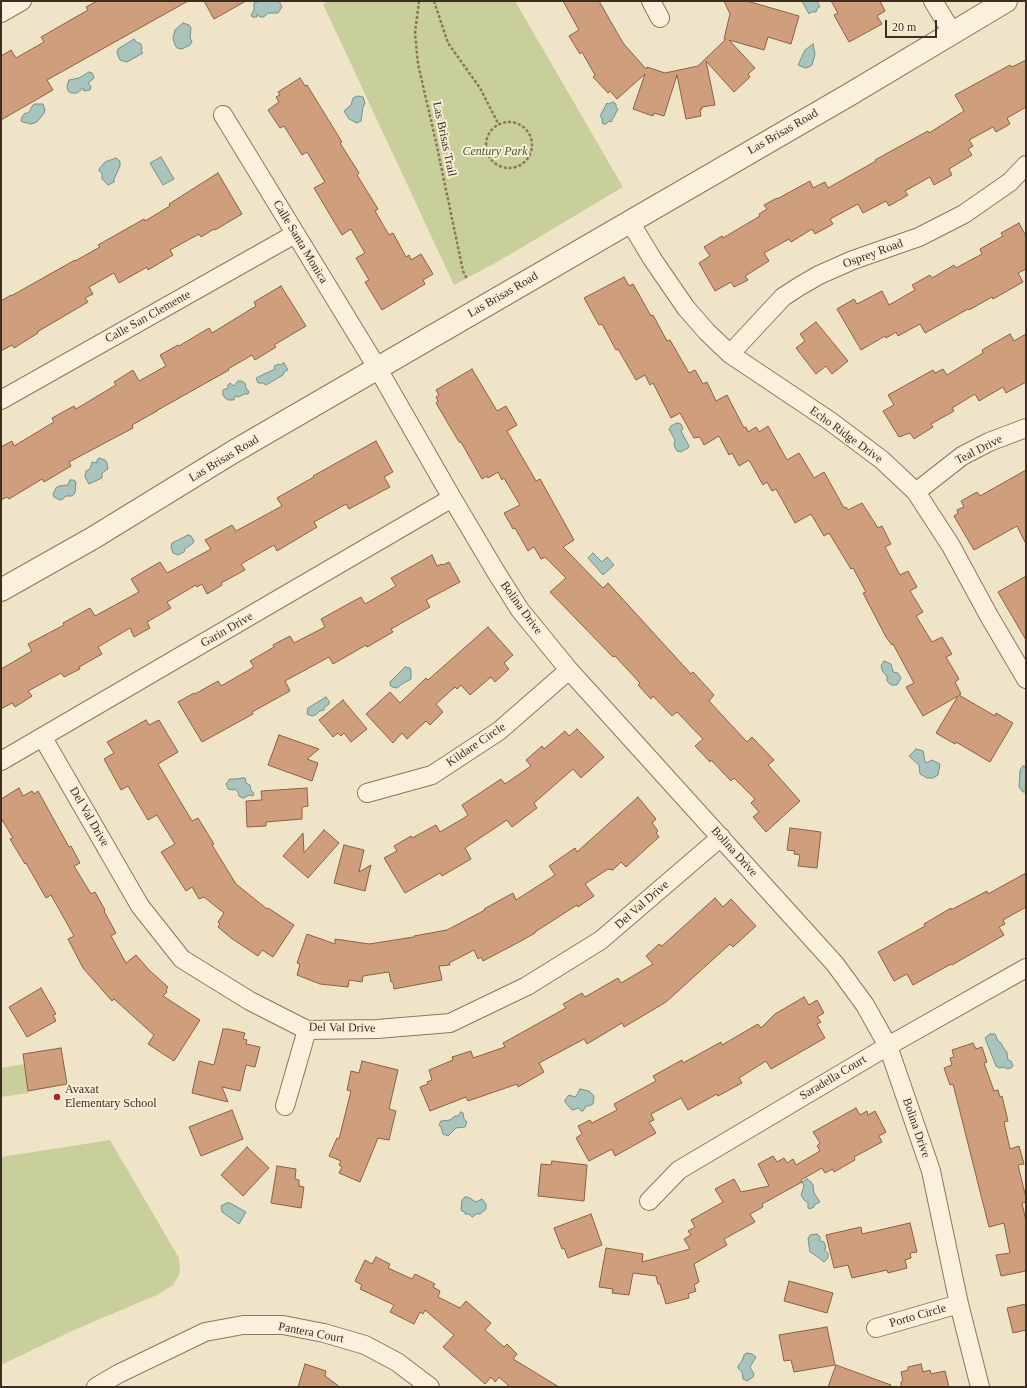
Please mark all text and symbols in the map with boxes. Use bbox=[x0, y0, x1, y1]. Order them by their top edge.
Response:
scale bar bbox=[887, 12, 939, 38]
text: 20 m bbox=[892, 20, 916, 34]
street label: Las Brisas Trail bbox=[429, 100, 459, 178]
street label: Las Brisas Road bbox=[745, 106, 821, 158]
park label: Century Park bbox=[463, 145, 527, 159]
street label: Calle Santa Monica bbox=[269, 198, 331, 286]
street label: Osprey Road bbox=[841, 236, 905, 272]
street label: Las Brisas Road bbox=[465, 269, 541, 321]
street label: Calle San Clemente bbox=[103, 288, 193, 346]
street label: Echo Ridge Drive bbox=[807, 404, 885, 466]
street label: Teal Drive bbox=[953, 432, 1005, 468]
street label: Las Brisas Road bbox=[187, 433, 261, 485]
street label: Bolina Drive bbox=[497, 579, 545, 637]
street label: Garin Drive bbox=[198, 609, 256, 651]
street label: Kildare Circle bbox=[444, 720, 508, 770]
street label: Del Val Drive bbox=[66, 785, 112, 849]
street label: Bolina Drive bbox=[708, 824, 760, 880]
street label: Del Val Drive bbox=[612, 878, 672, 932]
street label: Del Val Drive bbox=[309, 1020, 375, 1036]
street label: Saradella Court bbox=[797, 1053, 869, 1103]
place label: Avaxat Elementary School bbox=[65, 1083, 157, 1111]
marker: Avaxat Elementary School bbox=[52, 1092, 62, 1102]
street label: Bolina Drive bbox=[899, 1096, 933, 1160]
street label: Porto Circle bbox=[888, 1301, 948, 1331]
street label: Pantera Court bbox=[277, 1320, 345, 1346]

